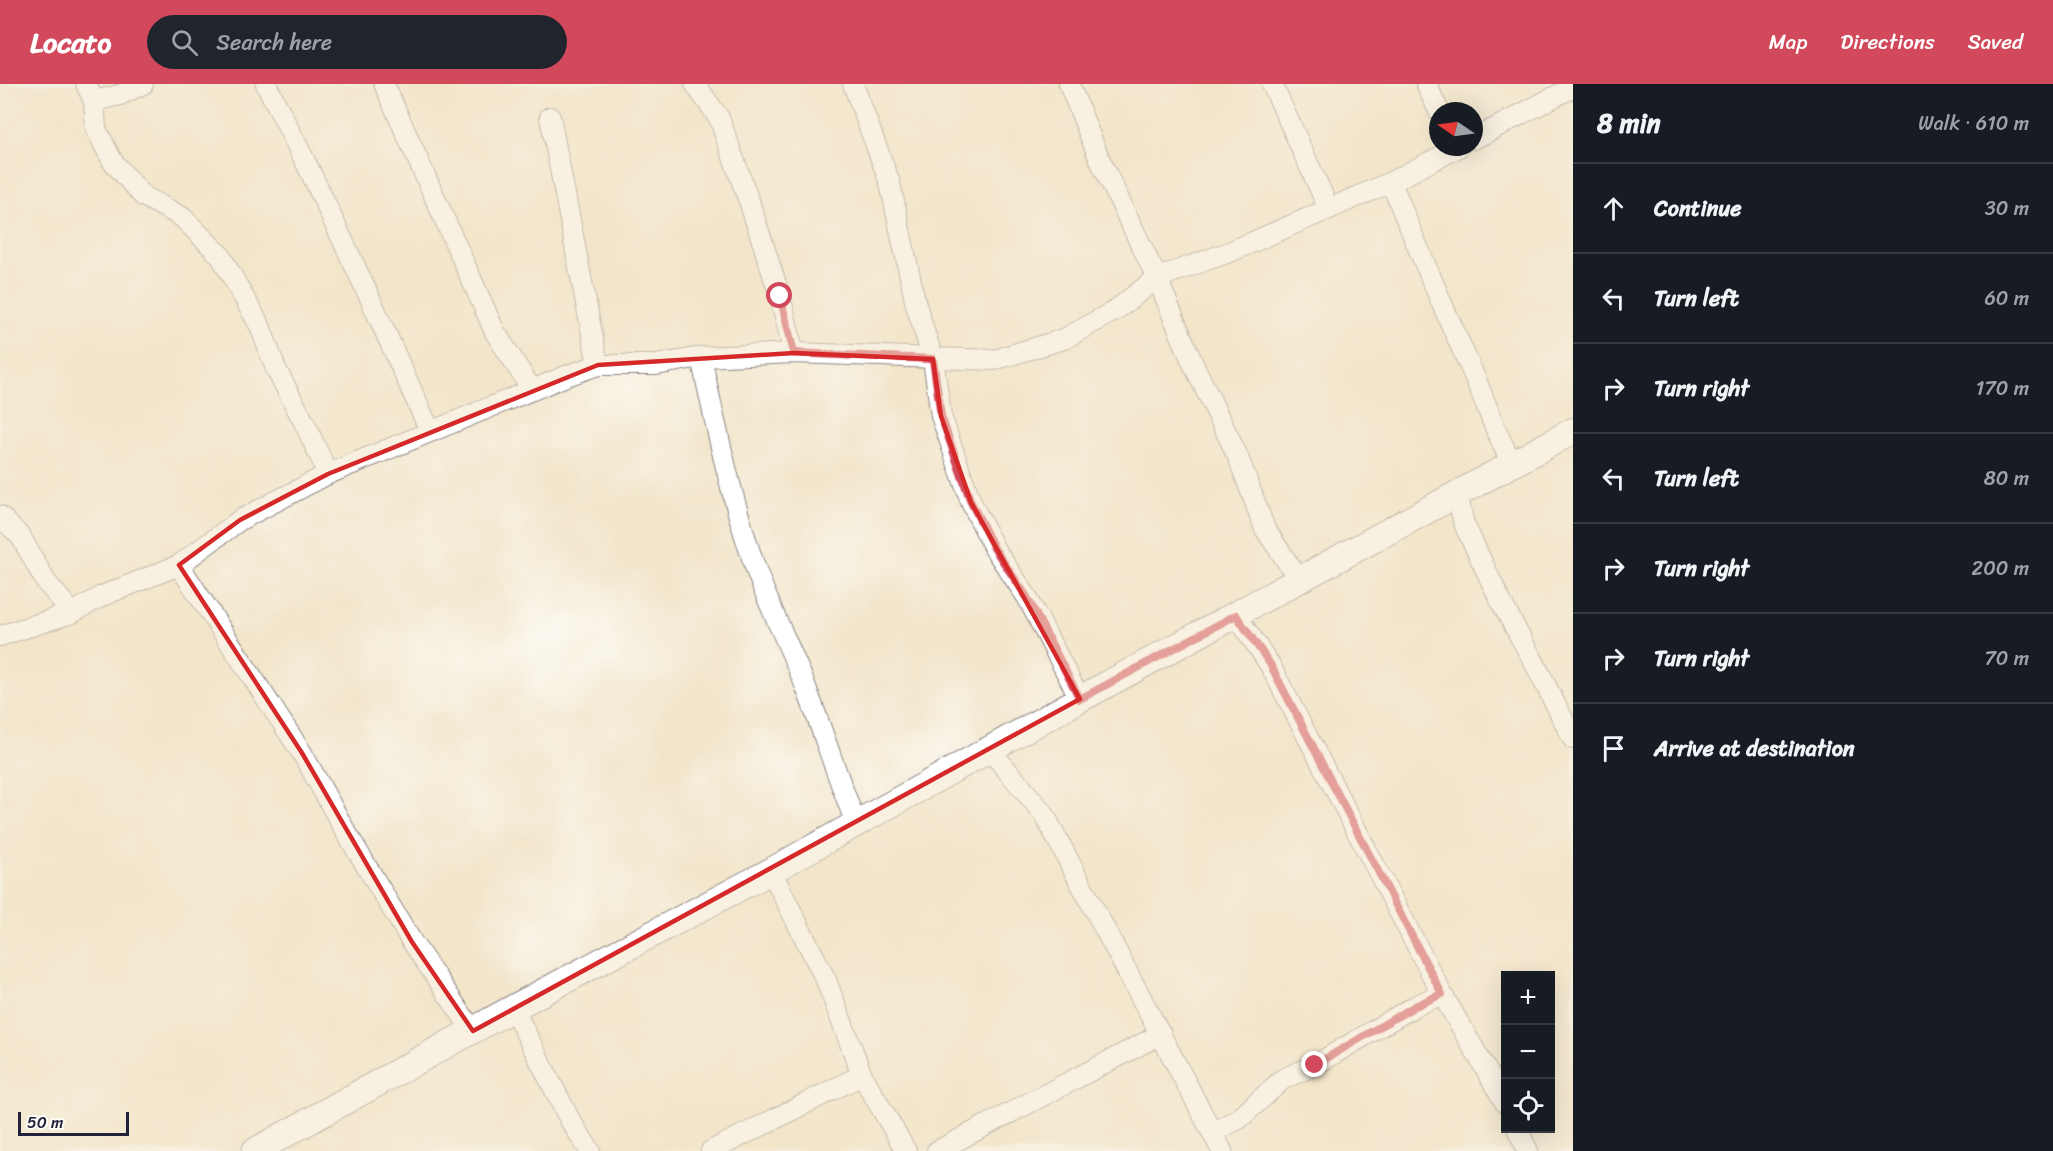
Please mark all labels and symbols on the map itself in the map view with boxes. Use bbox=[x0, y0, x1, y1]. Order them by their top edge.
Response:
north arrow bbox=[1429, 102, 1483, 156]
route start bbox=[766, 282, 792, 308]
route end bbox=[1301, 1051, 1327, 1077]
scale bar bbox=[18, 1109, 129, 1136]

